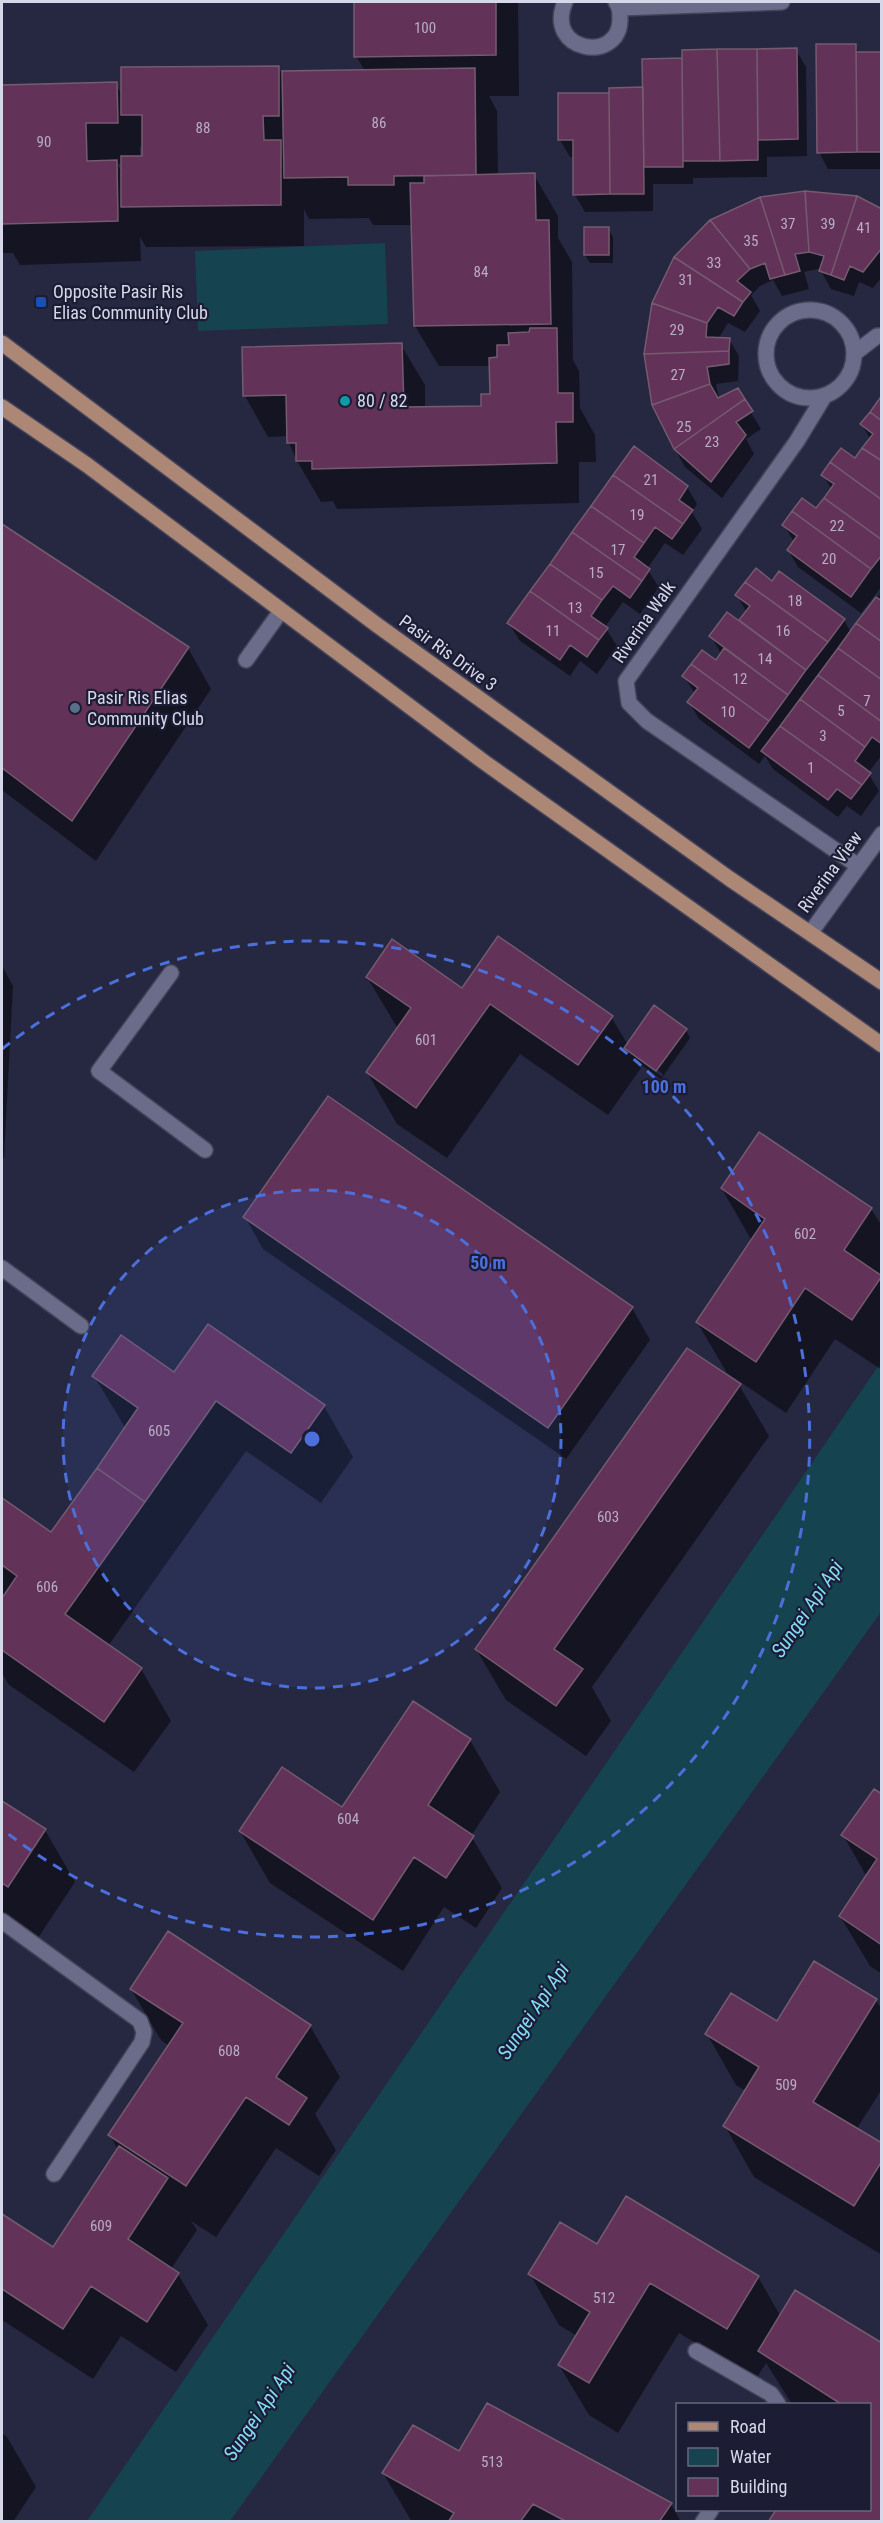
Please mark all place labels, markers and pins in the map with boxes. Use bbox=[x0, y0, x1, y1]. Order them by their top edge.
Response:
place label: Opposite Pasir Ris Elias Community Club bbox=[53, 281, 208, 323]
marker: Opposite Pasir Ris Elias Community Club bbox=[34, 295, 48, 309]
place label: 80 / 82 bbox=[357, 390, 408, 411]
marker: 80 / 82 bbox=[338, 394, 352, 408]
place label: Pasir Ris Elias Community Club bbox=[87, 687, 204, 729]
marker: Pasir Ris Elias Community Club bbox=[68, 701, 82, 715]
centre of rings bbox=[302, 1429, 322, 1449]

